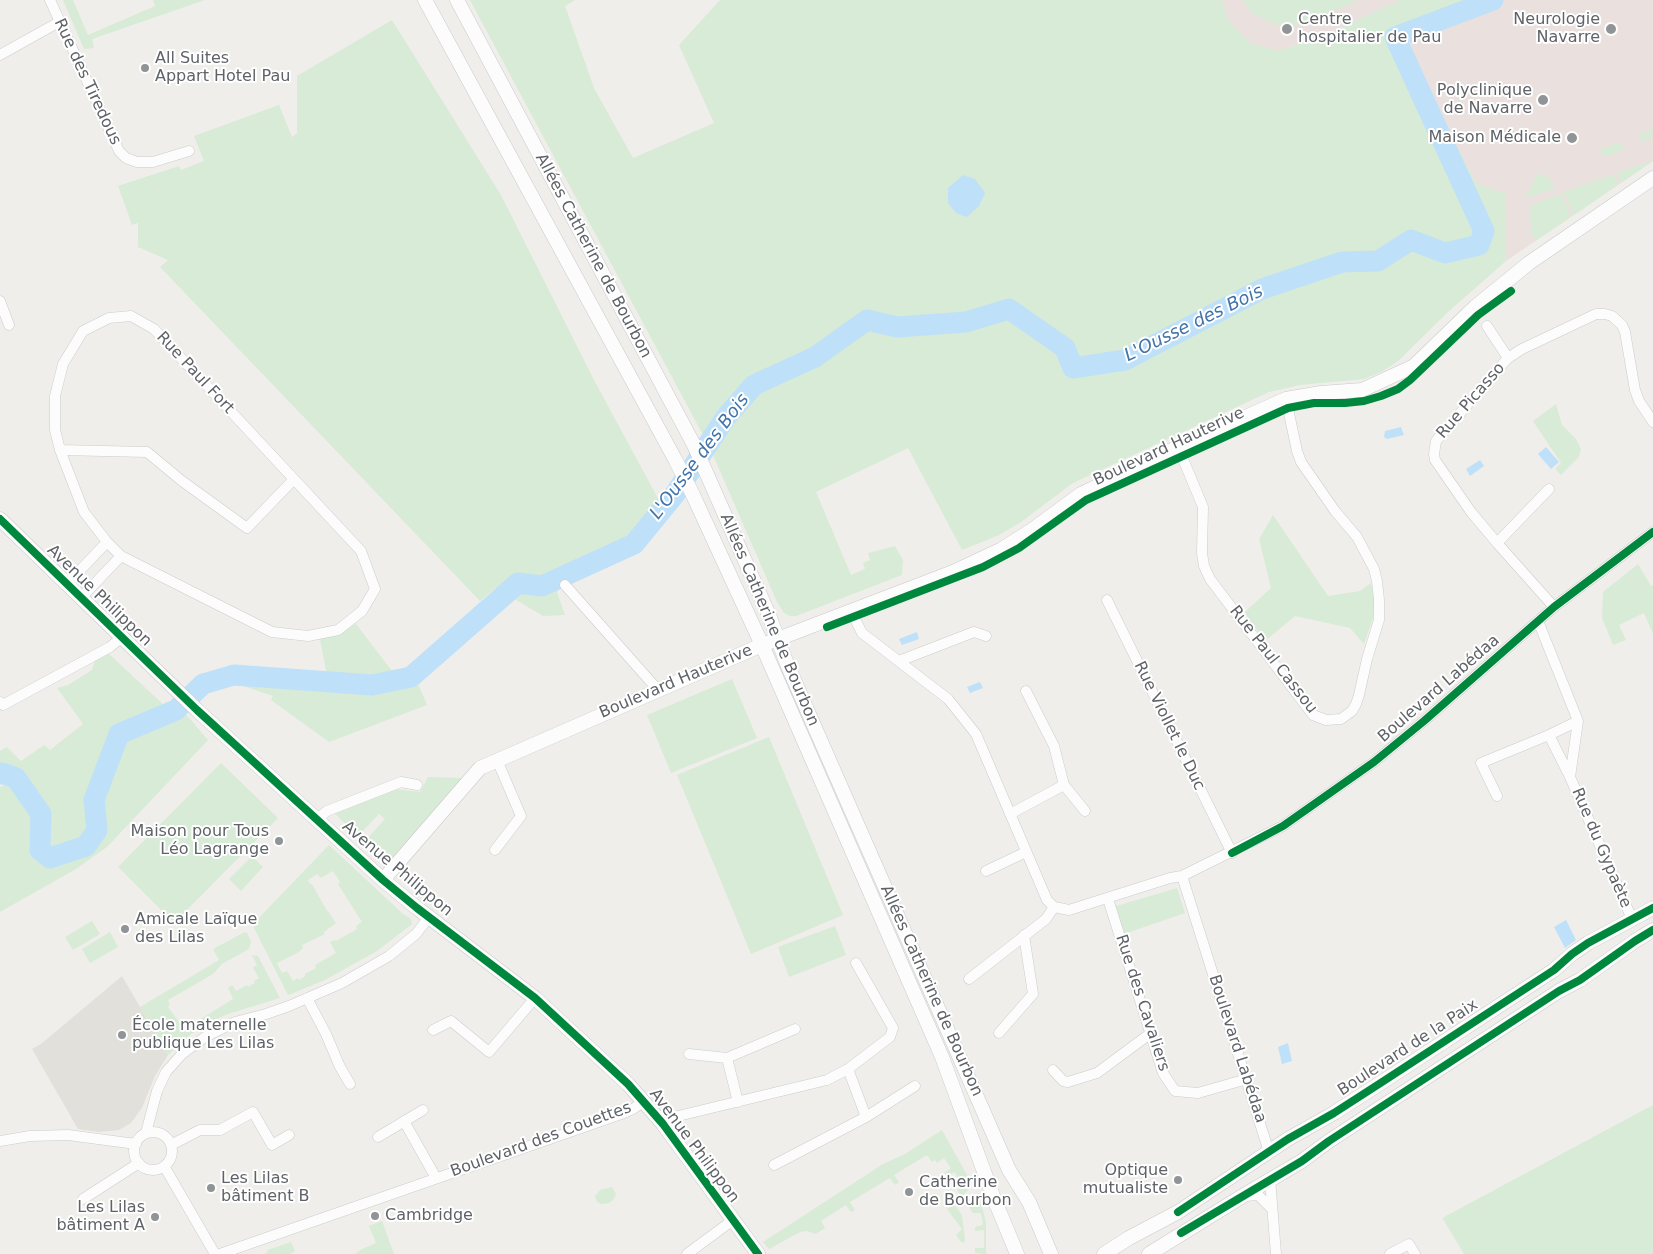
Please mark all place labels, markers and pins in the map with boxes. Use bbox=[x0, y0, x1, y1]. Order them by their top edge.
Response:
place label: Centre hospitalier de Pau bbox=[1298, 10, 1441, 48]
place label: Neurologie Navarre bbox=[1513, 10, 1600, 48]
marker: Centre hospitalier de Pau bbox=[1280, 22, 1294, 36]
marker: Neurologie Navarre bbox=[1604, 22, 1618, 36]
place label: All Suites Appart Hotel Pau bbox=[155, 49, 290, 87]
marker: All Suites Appart Hotel Pau bbox=[139, 62, 151, 74]
place label: Polyclinique de Navarre bbox=[1437, 81, 1532, 119]
marker: Polyclinique de Navarre bbox=[1536, 93, 1550, 107]
place label: Maison Médicale bbox=[1428, 128, 1561, 148]
marker: Maison Médicale bbox=[1565, 131, 1579, 145]
place label: Maison pour Tous Léo Lagrange bbox=[131, 822, 269, 860]
marker: Maison pour Tous Léo Lagrange bbox=[273, 835, 285, 847]
place label: Amicale Laïque des Lilas bbox=[135, 910, 257, 948]
marker: Amicale Laïque des Lilas bbox=[119, 923, 131, 935]
place label: École maternelle publique Les Lilas bbox=[132, 1016, 274, 1054]
marker: École maternelle publique Les Lilas bbox=[116, 1029, 128, 1041]
place label: Optique mutualiste bbox=[1083, 1161, 1168, 1199]
place label: Les Lilas bâtiment B bbox=[221, 1169, 310, 1207]
place label: Catherine de Bourbon bbox=[919, 1173, 1012, 1211]
marker: Optique mutualiste bbox=[1172, 1174, 1184, 1186]
marker: Les Lilas bâtiment B bbox=[205, 1182, 217, 1194]
marker: Catherine de Bourbon bbox=[903, 1186, 915, 1198]
place label: Les Lilas bâtiment A bbox=[56, 1198, 145, 1236]
place label: Cambridge bbox=[385, 1206, 473, 1226]
marker: Cambridge bbox=[369, 1210, 381, 1222]
marker: Les Lilas bâtiment A bbox=[149, 1211, 161, 1223]

